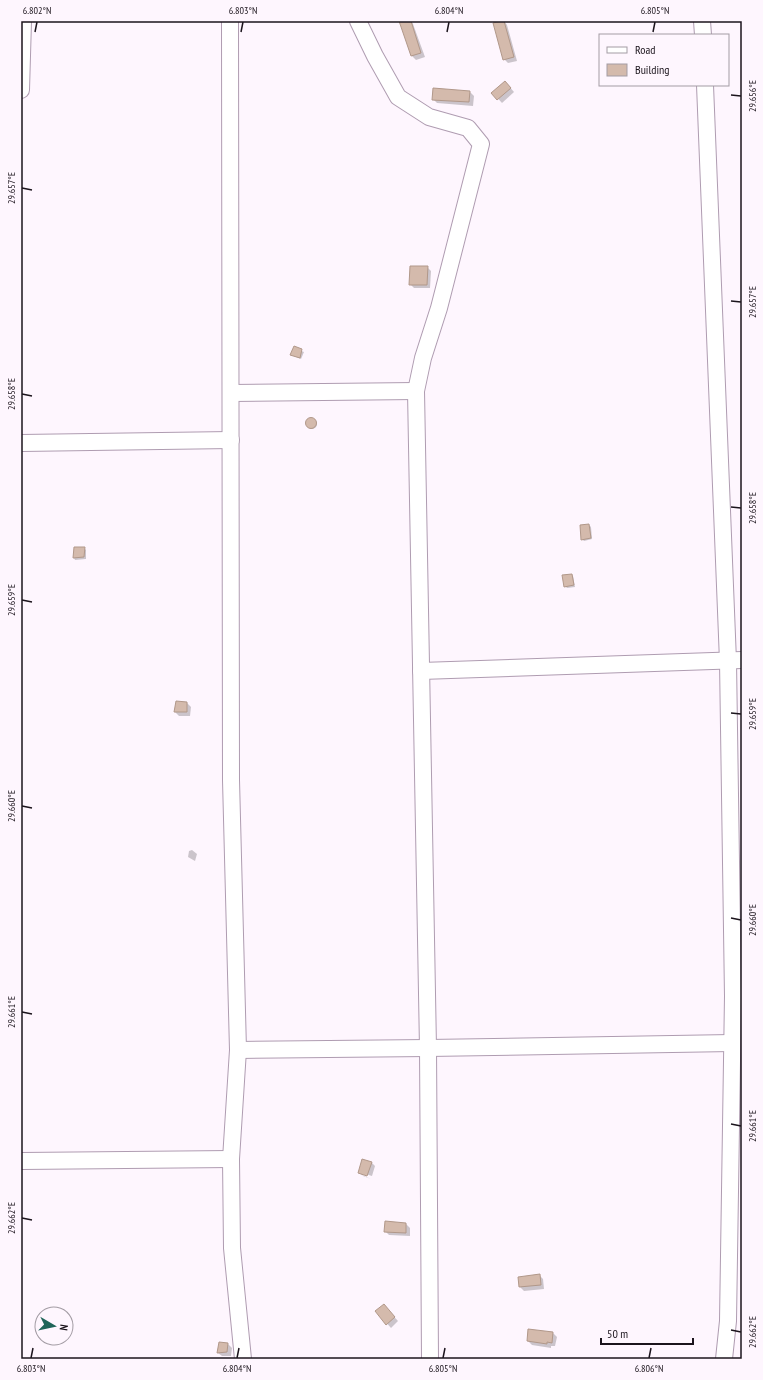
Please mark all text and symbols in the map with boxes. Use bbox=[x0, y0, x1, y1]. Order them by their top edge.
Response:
text: 6.802°N bbox=[23, 4, 51, 17]
text: 6.803°N bbox=[229, 4, 257, 17]
text: 6.804°N bbox=[435, 4, 463, 17]
text: 6.805°N bbox=[641, 4, 669, 17]
legend bbox=[599, 34, 729, 86]
text: Road bbox=[635, 42, 655, 57]
text: Building bbox=[635, 62, 670, 77]
text: 29.656°E bbox=[746, 80, 759, 112]
text: 29.657°E bbox=[5, 172, 18, 204]
text: 29.657°E bbox=[746, 286, 759, 318]
text: 29.658°E bbox=[5, 378, 18, 410]
text: 29.658°E bbox=[746, 492, 759, 524]
text: 29.659°E bbox=[5, 584, 18, 616]
text: 29.659°E bbox=[746, 698, 759, 730]
text: 29.660°E bbox=[5, 790, 18, 822]
text: 29.660°E bbox=[746, 904, 759, 936]
text: 29.661°E bbox=[5, 996, 18, 1028]
text: 29.661°E bbox=[746, 1110, 759, 1142]
text: 29.662°E bbox=[5, 1202, 18, 1234]
north arrow bbox=[34, 1306, 74, 1346]
text: 29.662°E bbox=[746, 1316, 759, 1348]
scale bar bbox=[601, 1320, 693, 1346]
text: N bbox=[56, 1324, 71, 1332]
text: 50 m bbox=[607, 1326, 628, 1341]
text: 6.803°N bbox=[17, 1362, 45, 1375]
text: 6.804°N bbox=[223, 1362, 251, 1375]
text: 6.805°N bbox=[429, 1362, 457, 1375]
text: 6.806°N bbox=[635, 1362, 663, 1375]

